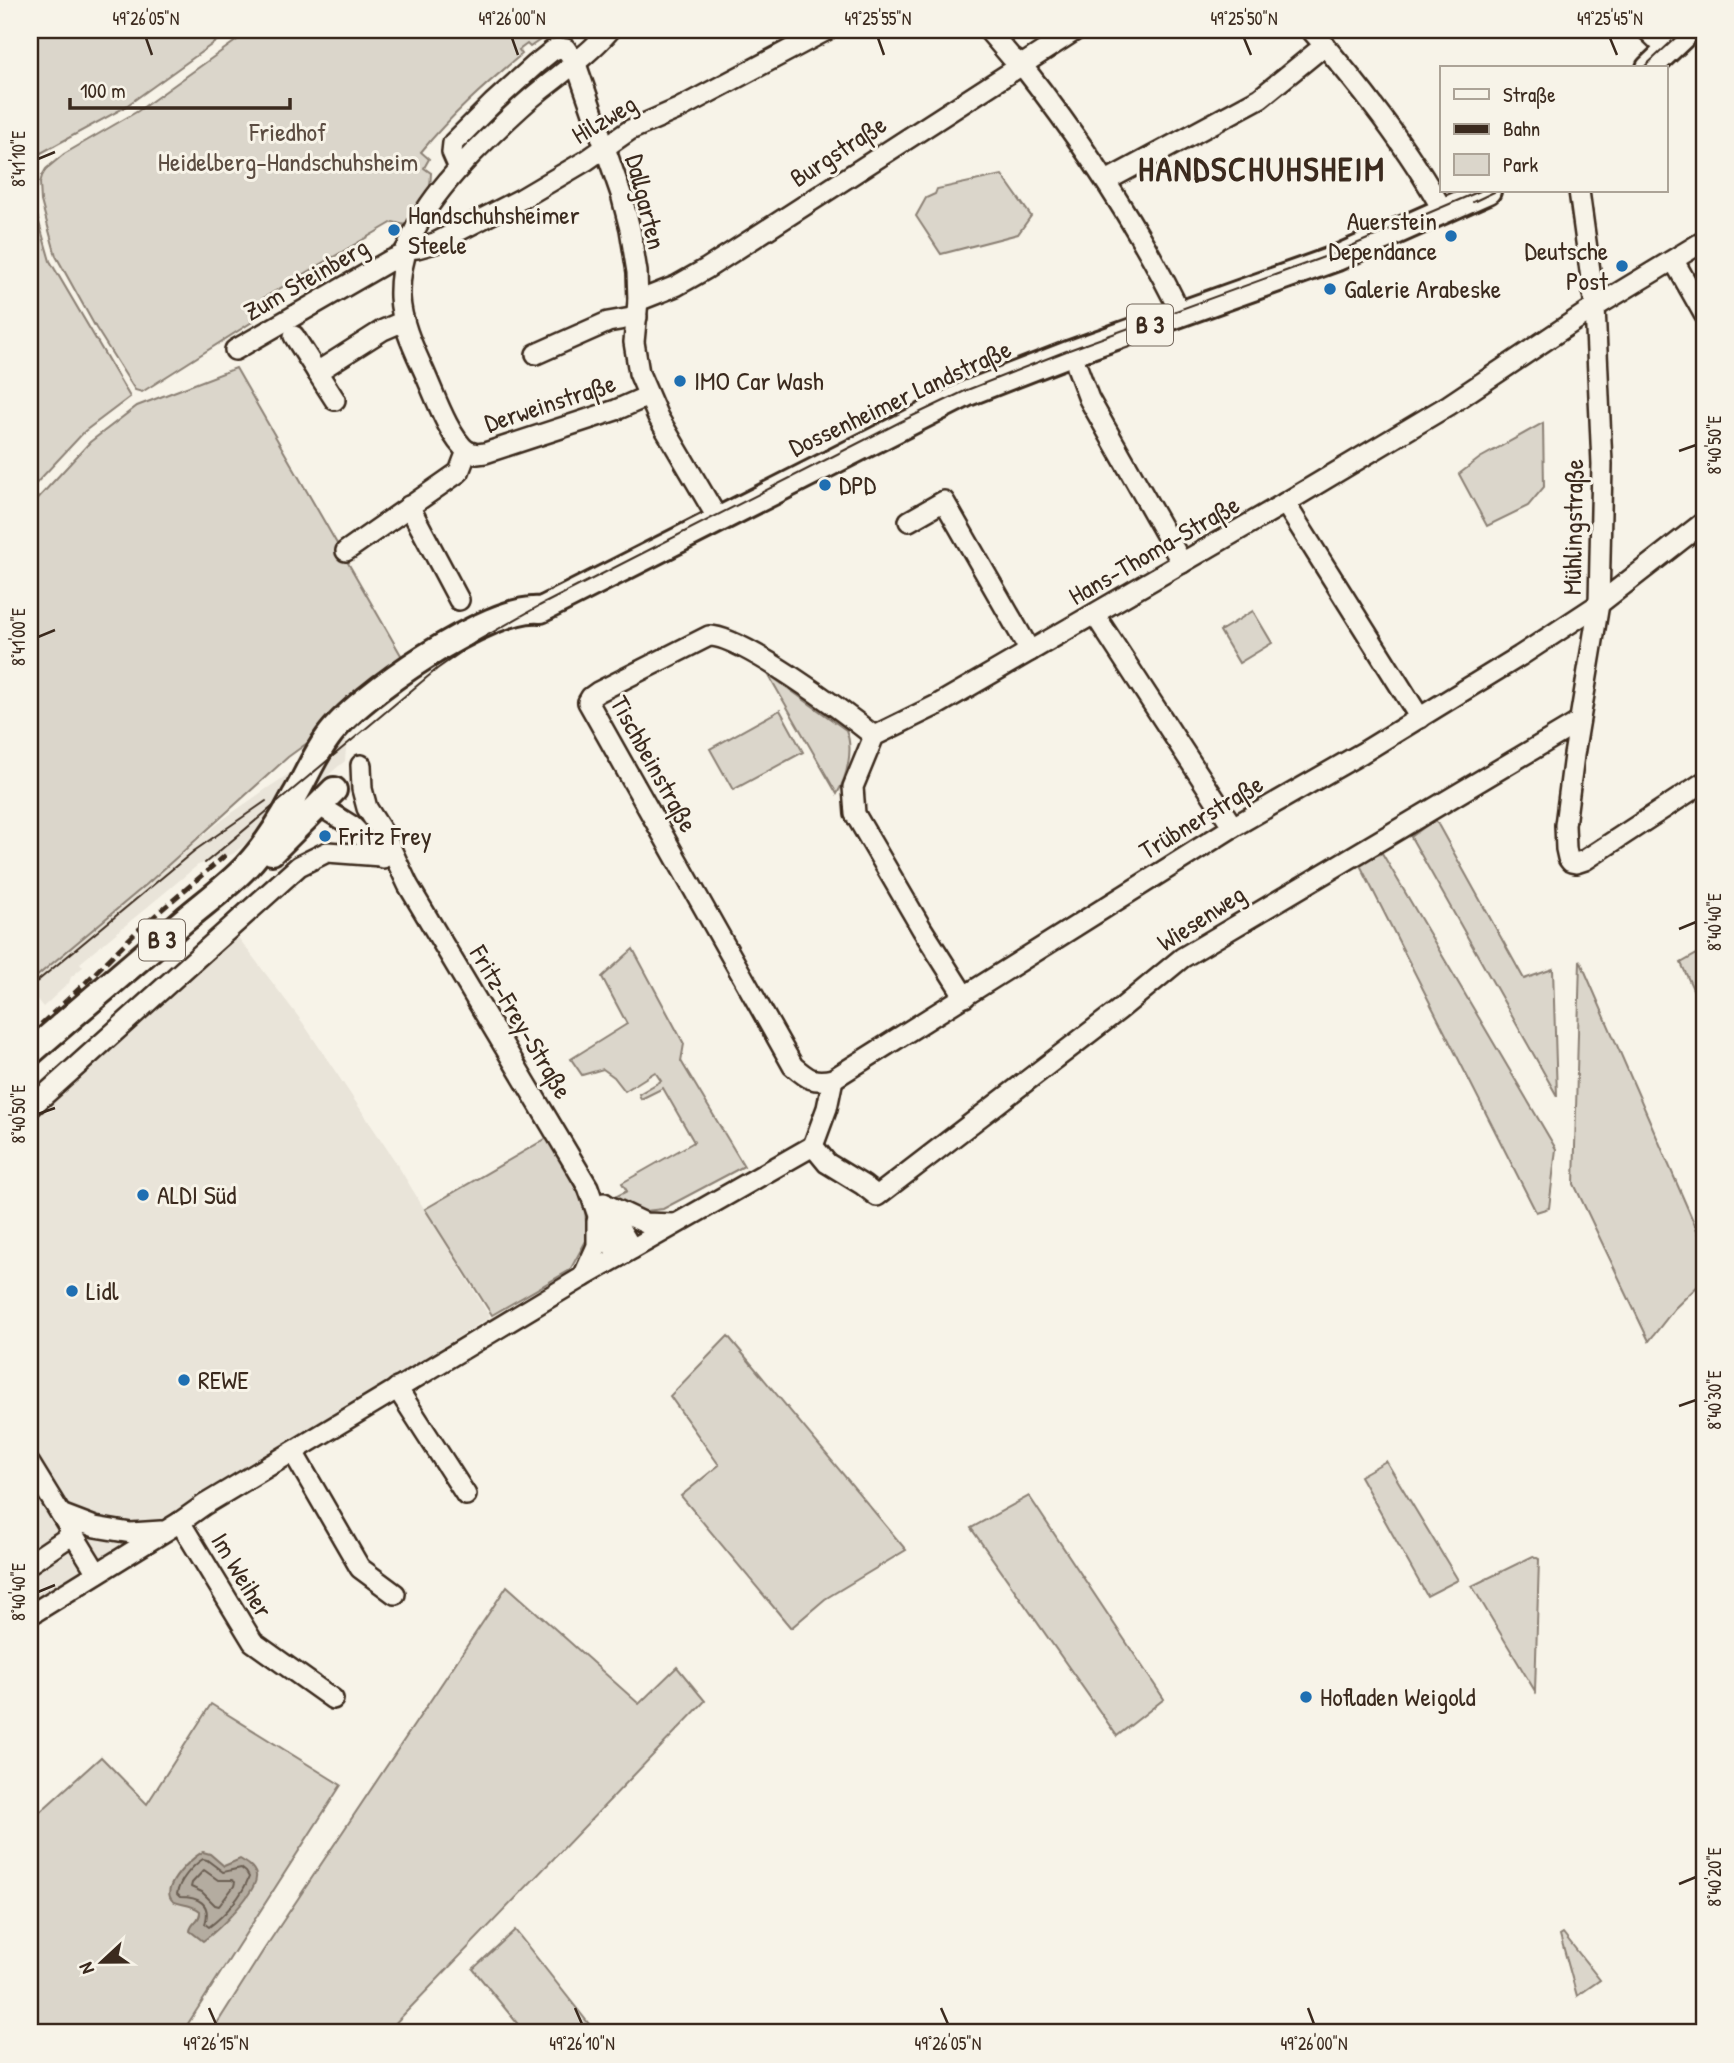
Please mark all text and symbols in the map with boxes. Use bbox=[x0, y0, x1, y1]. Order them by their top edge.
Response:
text: 49°26'05"N bbox=[113, 6, 179, 31]
text: 49°26'00"N bbox=[478, 6, 546, 31]
text: 49°25'55"N bbox=[845, 6, 911, 31]
text: 49°25'50"N bbox=[1210, 6, 1278, 31]
text: 49°25'45"N bbox=[1577, 6, 1643, 31]
scale bar bbox=[70, 66, 290, 110]
legend bbox=[1440, 66, 1668, 192]
text: 100 m bbox=[80, 76, 126, 105]
text: Straße bbox=[1503, 80, 1556, 109]
street label: Hilzweg bbox=[565, 86, 643, 152]
street label: Burgstraße bbox=[783, 106, 893, 195]
park label: Friedhof Heidelberg-Handschuhsheim bbox=[158, 114, 418, 179]
text: Bahn bbox=[1503, 114, 1540, 143]
text: 8°41'10"E bbox=[6, 131, 31, 187]
district label: HANDSCHUHSHEIM bbox=[1138, 147, 1386, 191]
text: Park bbox=[1503, 150, 1538, 179]
street label: Dallgarten bbox=[618, 151, 675, 253]
place label: Handschuhsheimer Steele bbox=[408, 197, 580, 262]
place label: Auerstein Dependance bbox=[1329, 203, 1437, 268]
marker: Handschuhsheimer Steele bbox=[386, 222, 402, 238]
marker: Auerstein Dependance bbox=[1443, 228, 1459, 244]
street label: Zum Steinberg bbox=[237, 229, 375, 328]
place label: Deutsche Post bbox=[1525, 233, 1609, 298]
marker: Deutsche Post bbox=[1614, 258, 1630, 274]
place label: Galerie Arabeske bbox=[1344, 271, 1501, 306]
marker: Galerie Arabeske bbox=[1322, 281, 1338, 297]
road number: B 3 bbox=[1127, 304, 1173, 346]
street label: Dossenheimer Landstraße bbox=[783, 331, 1016, 464]
place label: IMO Car Wash bbox=[694, 363, 824, 398]
street label: Derweinstraße bbox=[480, 365, 620, 440]
marker: IMO Car Wash bbox=[672, 373, 688, 389]
text: 8°40'50"E bbox=[1702, 416, 1727, 474]
street label: Mühlingstraße bbox=[1554, 459, 1591, 595]
place label: DPD bbox=[839, 467, 877, 502]
marker: DPD bbox=[817, 477, 833, 493]
street label: Hans-Thoma-Straße bbox=[1062, 486, 1246, 613]
text: 8°41'00"E bbox=[6, 608, 31, 666]
street label: Tischbeinstraße bbox=[603, 689, 706, 838]
street label: Trübnerstraße bbox=[1132, 766, 1269, 867]
place label: Fritz Frey bbox=[338, 818, 432, 853]
marker: Fritz Frey bbox=[317, 828, 333, 844]
street label: Wiesenweg bbox=[1150, 876, 1251, 959]
text: 8°40'40"E bbox=[1702, 893, 1727, 951]
road number: B 3 bbox=[139, 920, 185, 960]
street label: Fritz-Frey-Straße bbox=[461, 938, 581, 1105]
text: 8°40'50"E bbox=[6, 1085, 31, 1143]
place label: ALDI Süd bbox=[157, 1177, 236, 1212]
marker: ALDI Süd bbox=[135, 1187, 151, 1203]
place label: Lidl bbox=[86, 1273, 119, 1308]
marker: Lidl bbox=[64, 1283, 80, 1299]
place label: REWE bbox=[198, 1362, 249, 1397]
text: 8°40'30"E bbox=[1702, 1370, 1727, 1430]
marker: REWE bbox=[176, 1372, 192, 1388]
street label: Im Weiher bbox=[203, 1526, 281, 1624]
text: 8°40'40"E bbox=[6, 1563, 31, 1621]
place label: Hofladen Weigold bbox=[1320, 1679, 1476, 1714]
marker: Hofladen Weigold bbox=[1298, 1689, 1314, 1705]
text: 8°40'20"E bbox=[1702, 1847, 1727, 1907]
north arrow bbox=[66, 1926, 136, 1996]
text: N bbox=[72, 1959, 100, 1978]
text: 49°26'15"N bbox=[183, 2031, 249, 2056]
text: 49°26'10"N bbox=[549, 2031, 615, 2056]
text: 49°26'05"N bbox=[915, 2031, 981, 2056]
text: 49°26'00"N bbox=[1280, 2031, 1348, 2056]

